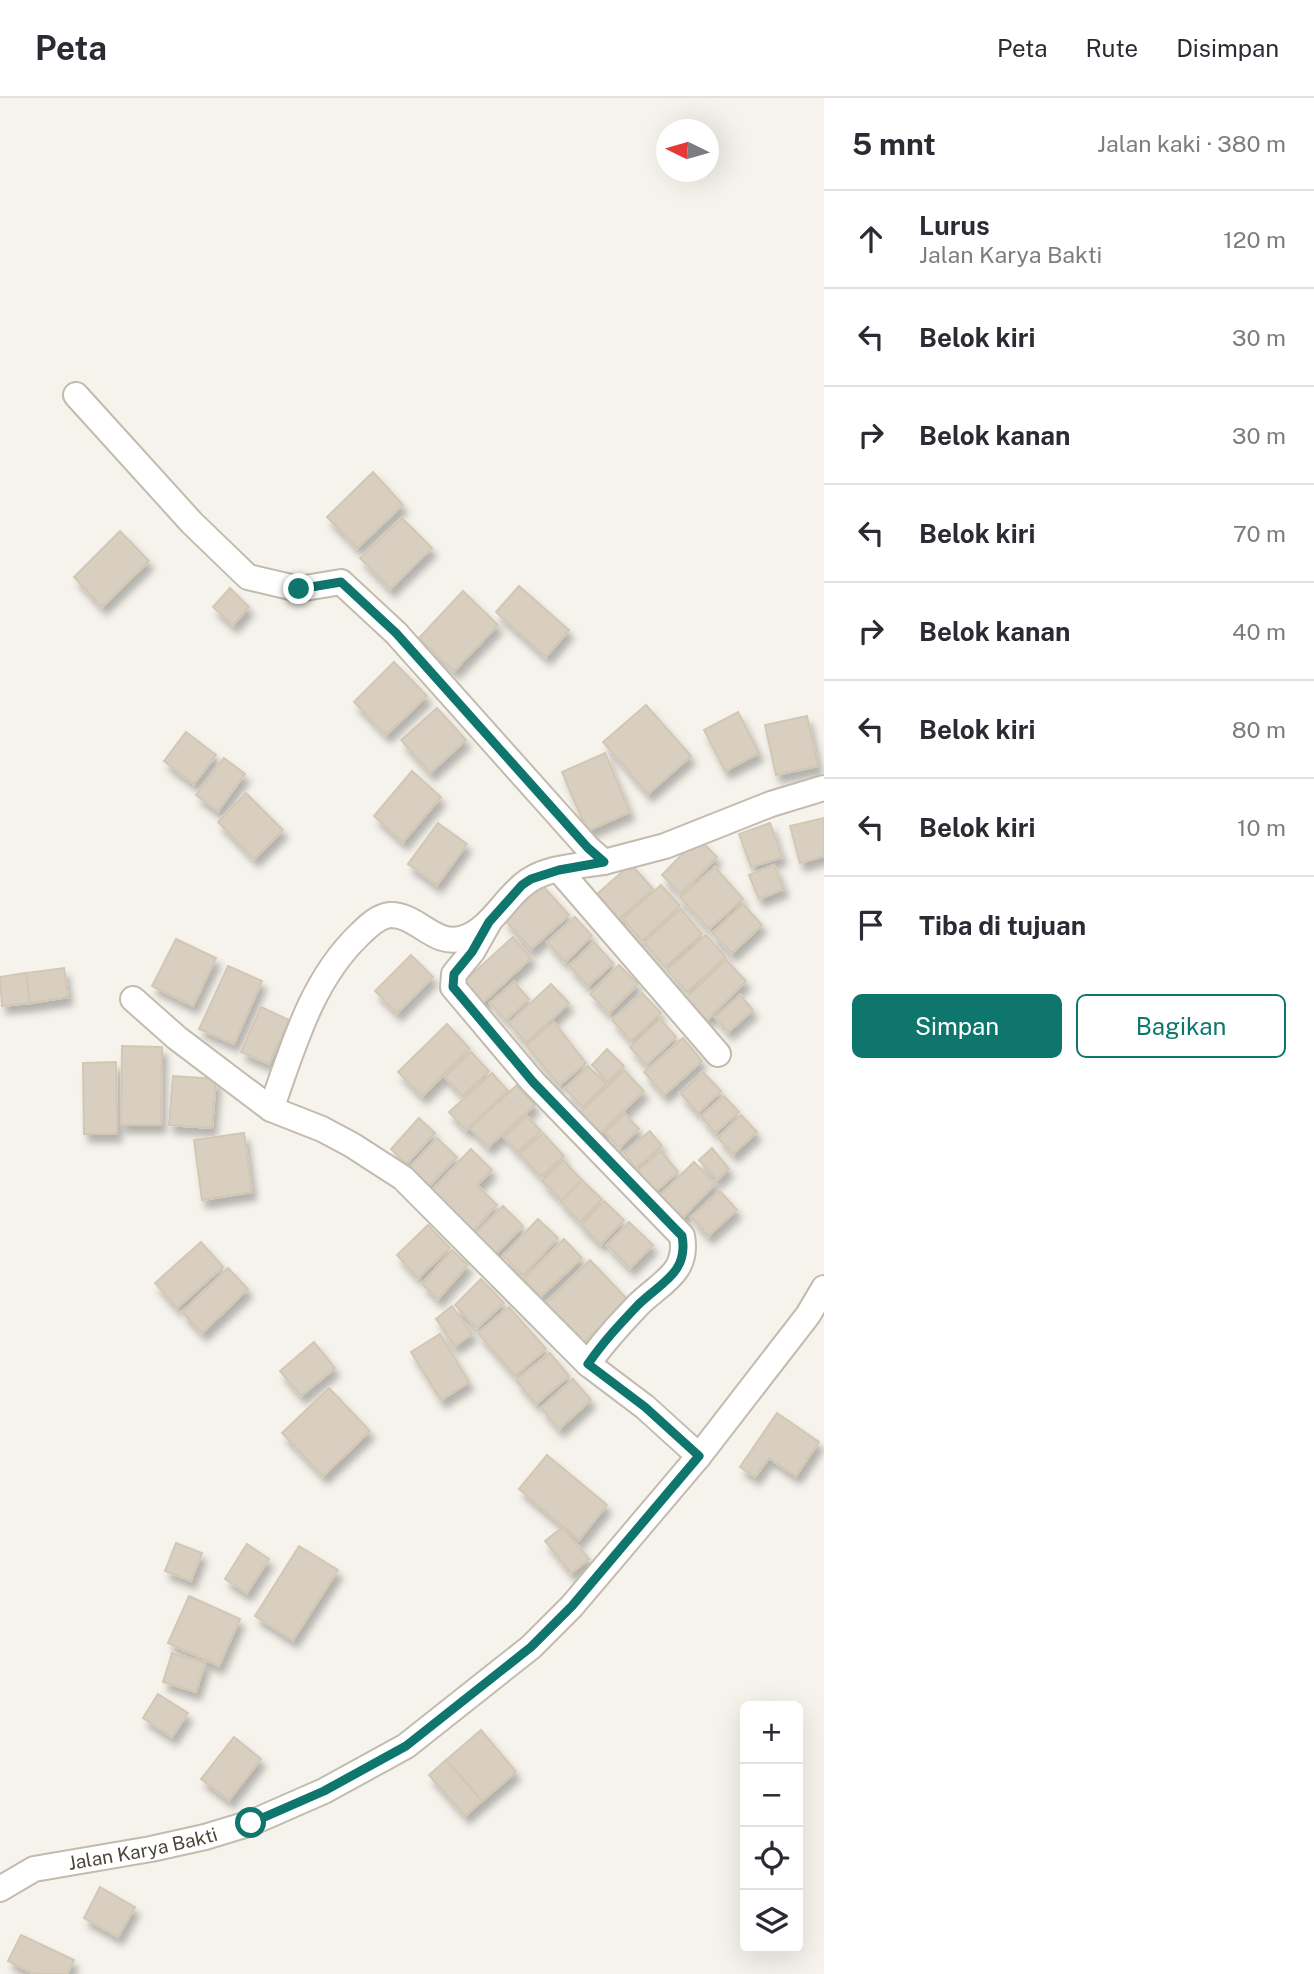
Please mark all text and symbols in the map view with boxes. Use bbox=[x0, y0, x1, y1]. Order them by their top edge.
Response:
text: Peta bbox=[35, 29, 107, 67]
text: Peta bbox=[997, 34, 1048, 62]
text: Rute bbox=[1086, 34, 1138, 62]
text: Disimpan bbox=[1176, 34, 1279, 62]
north arrow bbox=[656, 119, 719, 182]
text: 5 mnt bbox=[852, 126, 936, 162]
text: Jalan kaki · 380 m bbox=[1097, 130, 1286, 157]
text: Lurus bbox=[919, 210, 990, 241]
icon: ahead bbox=[852, 220, 890, 258]
text: 120 m bbox=[1223, 226, 1286, 253]
text: Jalan Karya Bakti bbox=[919, 241, 1102, 268]
icon: left bbox=[852, 318, 890, 356]
text: Belok kiri bbox=[919, 322, 1035, 353]
text: 30 m bbox=[1232, 324, 1286, 351]
icon: right bbox=[852, 416, 890, 454]
text: Belok kanan bbox=[919, 420, 1070, 451]
text: 30 m bbox=[1232, 422, 1286, 449]
icon: left bbox=[852, 514, 890, 552]
text: Belok kiri bbox=[919, 518, 1035, 549]
text: 70 m bbox=[1233, 520, 1286, 547]
route end bbox=[283, 573, 314, 604]
icon: right bbox=[852, 612, 890, 650]
text: Belok kanan bbox=[919, 616, 1070, 647]
text: 40 m bbox=[1232, 618, 1286, 645]
icon: left bbox=[852, 710, 890, 748]
text: Belok kiri bbox=[919, 714, 1035, 745]
text: 80 m bbox=[1232, 716, 1286, 743]
icon: left bbox=[852, 808, 890, 846]
text: Belok kiri bbox=[919, 812, 1035, 843]
text: 10 m bbox=[1237, 814, 1286, 841]
icon: arrive bbox=[852, 906, 890, 944]
text: Tiba di tujuan bbox=[919, 910, 1086, 941]
button: Simpan bbox=[852, 994, 1062, 1058]
button: Bagikan bbox=[1076, 994, 1286, 1058]
map controls bbox=[740, 1701, 803, 1953]
button: + bbox=[740, 1701, 803, 1764]
button: − bbox=[740, 1764, 803, 1827]
route start bbox=[235, 1807, 266, 1838]
street label: Jalan Karya Bakti bbox=[66, 1823, 220, 1874]
button: locate bbox=[740, 1827, 803, 1890]
button: layers bbox=[740, 1890, 803, 1953]

